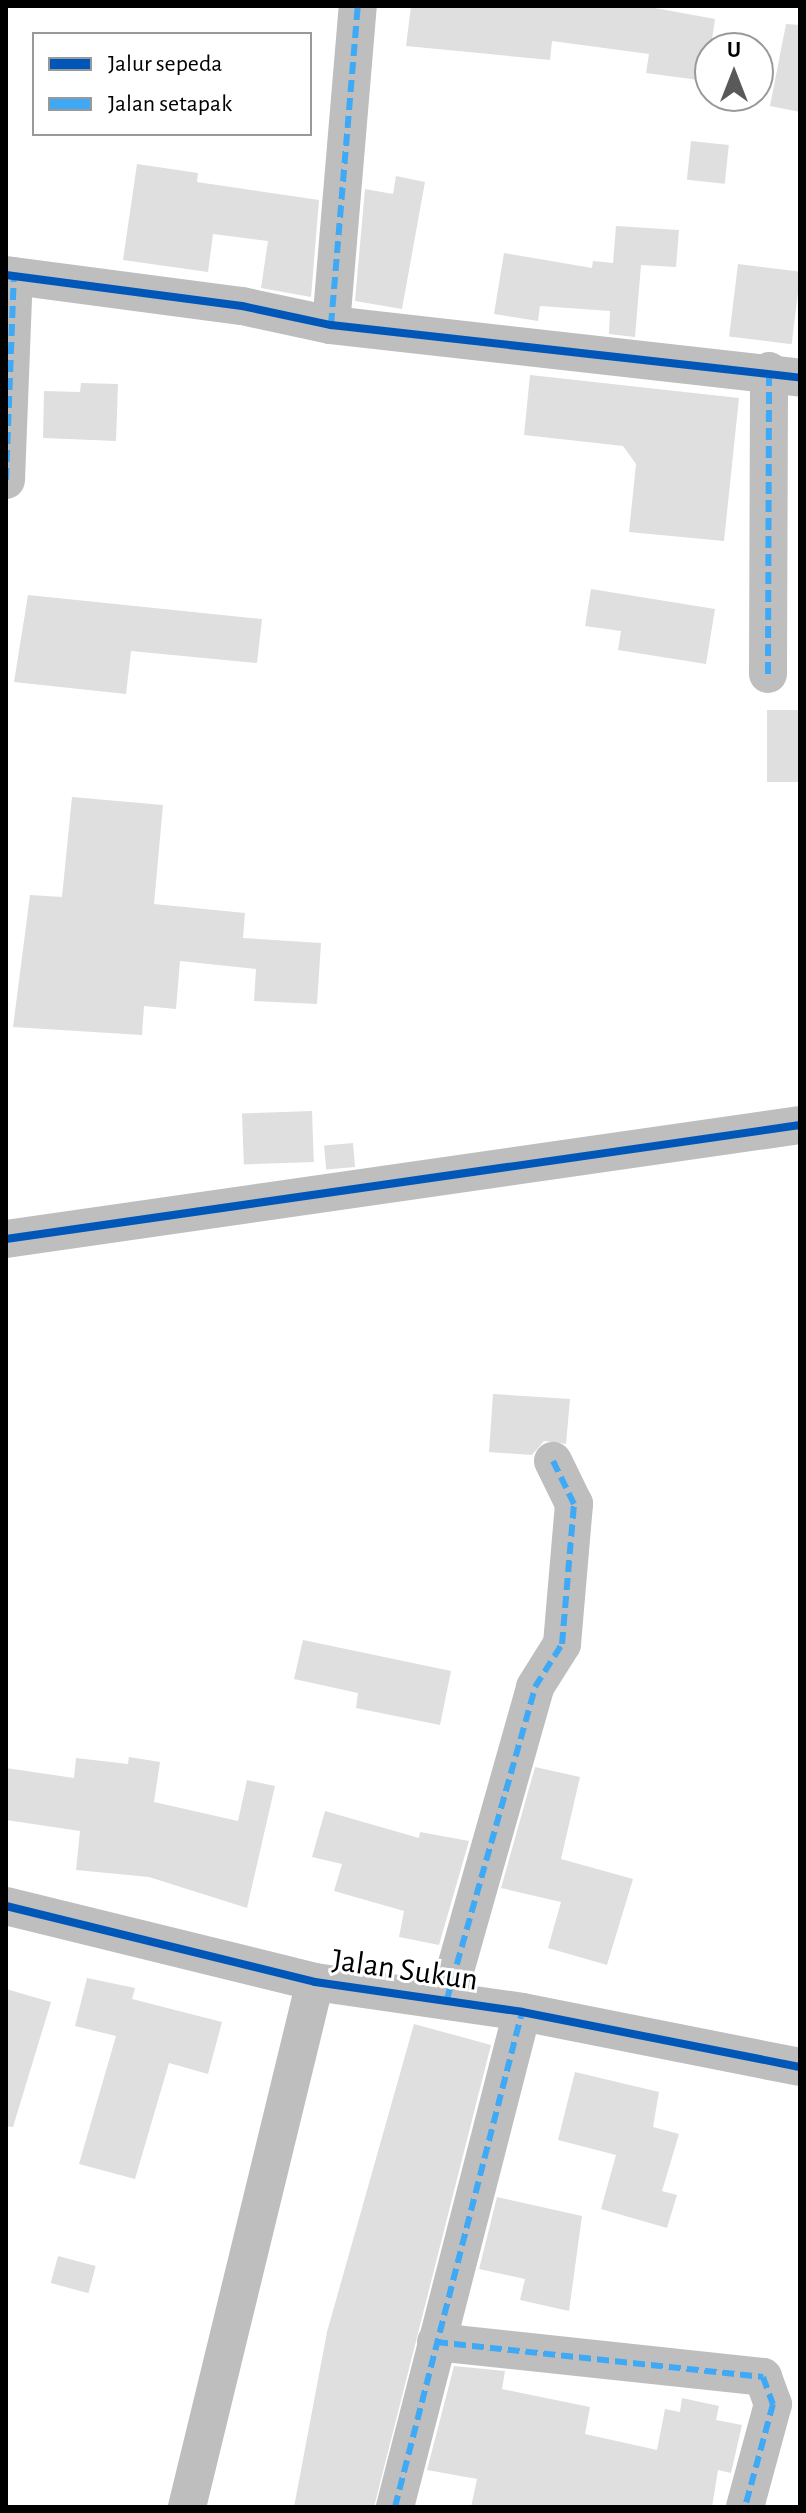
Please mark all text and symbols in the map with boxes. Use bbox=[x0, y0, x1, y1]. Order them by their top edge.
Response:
legend bbox=[32, 32, 312, 136]
north arrow bbox=[694, 32, 774, 112]
text: U bbox=[727, 39, 741, 61]
text: Jalur sepeda bbox=[108, 52, 222, 76]
text: Jalan setapak bbox=[108, 92, 232, 116]
street label: Jalan Sukun bbox=[330, 1941, 480, 1999]

